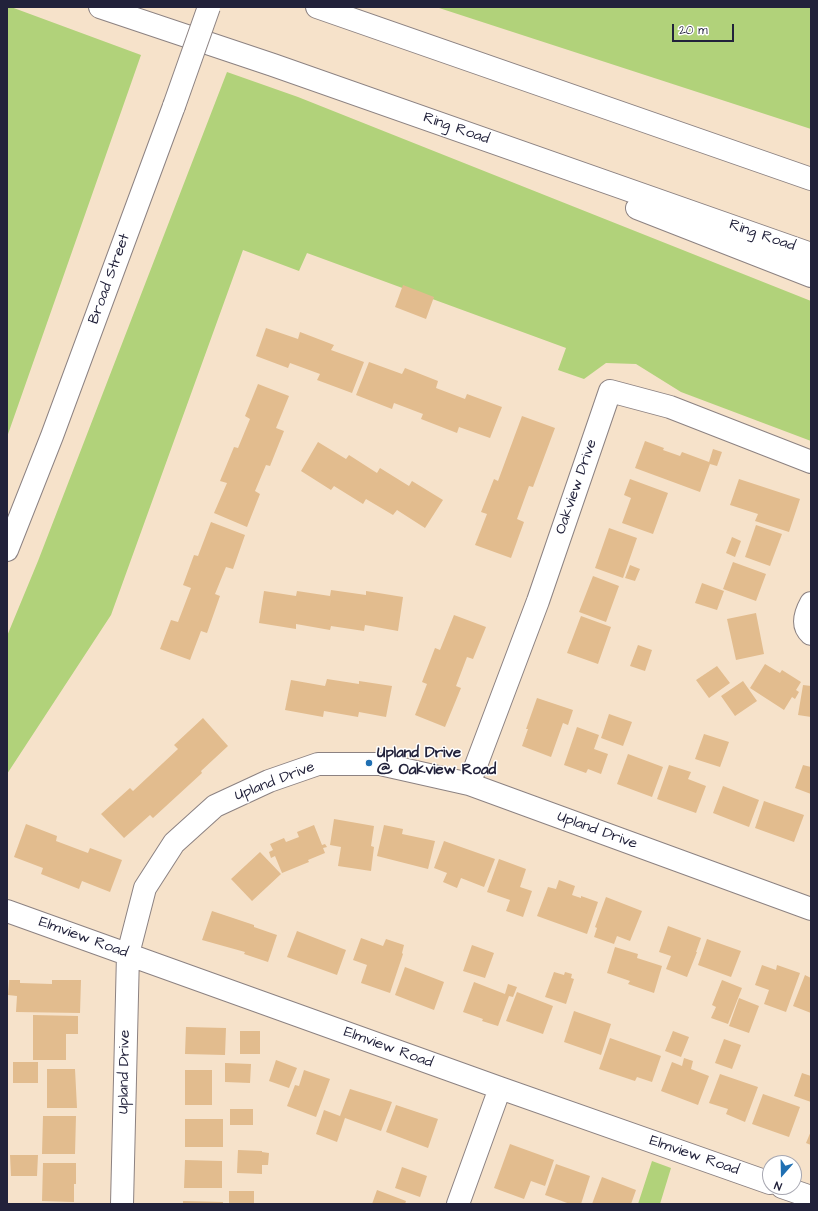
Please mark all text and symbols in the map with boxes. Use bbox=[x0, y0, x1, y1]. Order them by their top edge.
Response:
scale bar bbox=[674, 16, 736, 42]
text: 20 m bbox=[679, 22, 708, 39]
street label: Ring Road bbox=[421, 109, 491, 149]
street label: Ring Road bbox=[727, 216, 797, 256]
street label: Broad Street bbox=[85, 231, 135, 327]
street label: Oakview Drive bbox=[552, 437, 602, 537]
place label: Upland Drive @ Oakview Road bbox=[377, 745, 496, 780]
marker: Upland Drive @ Oakview Road bbox=[364, 758, 374, 768]
street label: Upland Drive bbox=[233, 759, 317, 805]
street label: Upland Drive bbox=[554, 808, 640, 854]
street label: Elmview Road bbox=[36, 914, 130, 962]
street label: Elmview Road bbox=[341, 1024, 435, 1072]
street label: Upland Drive bbox=[115, 1030, 135, 1114]
street label: Elmview Road bbox=[647, 1132, 741, 1180]
north arrow bbox=[762, 1155, 802, 1195]
text: N bbox=[772, 1178, 784, 1194]

